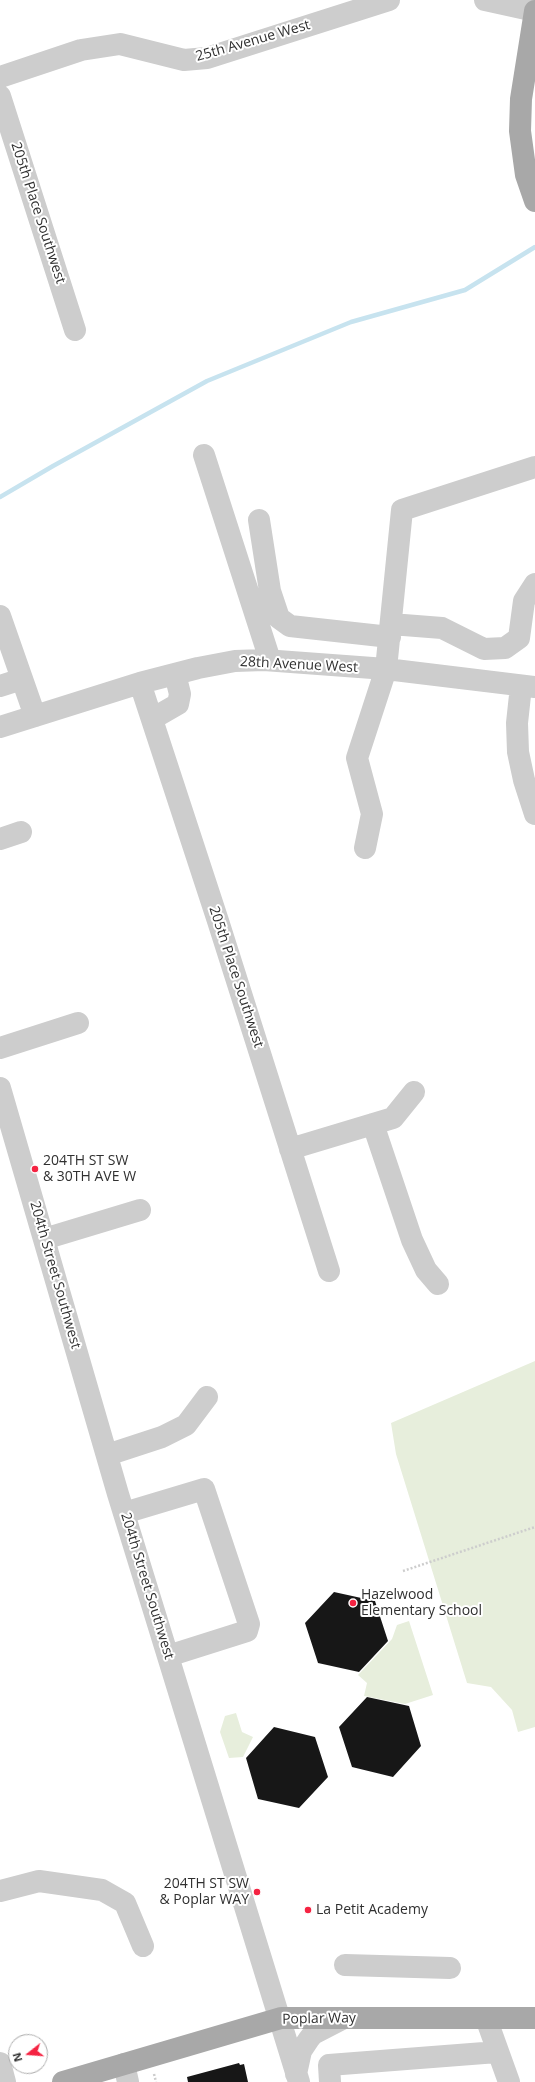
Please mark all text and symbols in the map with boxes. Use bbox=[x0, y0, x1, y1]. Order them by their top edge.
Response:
street label: 25th Avenue West bbox=[194, 17, 312, 65]
street label: 205th Place Southwest bbox=[7, 140, 69, 286]
street label: 28th Avenue West bbox=[240, 654, 358, 676]
street label: 205th Place Southwest bbox=[205, 904, 267, 1050]
place label: 204TH ST SW & 30TH AVE W bbox=[43, 1153, 136, 1186]
marker: 204TH ST SW & 30TH AVE W bbox=[30, 1164, 40, 1174]
street label: 204th Street Southwest bbox=[26, 1199, 84, 1351]
street label: 204th Street Southwest bbox=[117, 1511, 177, 1661]
place label: Hazelwood Elementary School bbox=[361, 1587, 482, 1620]
marker: Hazelwood Elementary School bbox=[348, 1598, 358, 1608]
place label: 204TH ST SW & Poplar WAY bbox=[159, 1876, 249, 1908]
marker: 204TH ST SW & Poplar WAY bbox=[252, 1887, 262, 1897]
place label: La Petit Academy bbox=[316, 1902, 428, 1918]
marker: La Petit Academy bbox=[303, 1905, 313, 1915]
street label: Poplar Way bbox=[282, 2010, 356, 2028]
north arrow bbox=[8, 2034, 48, 2074]
text: N bbox=[9, 2051, 25, 2064]

